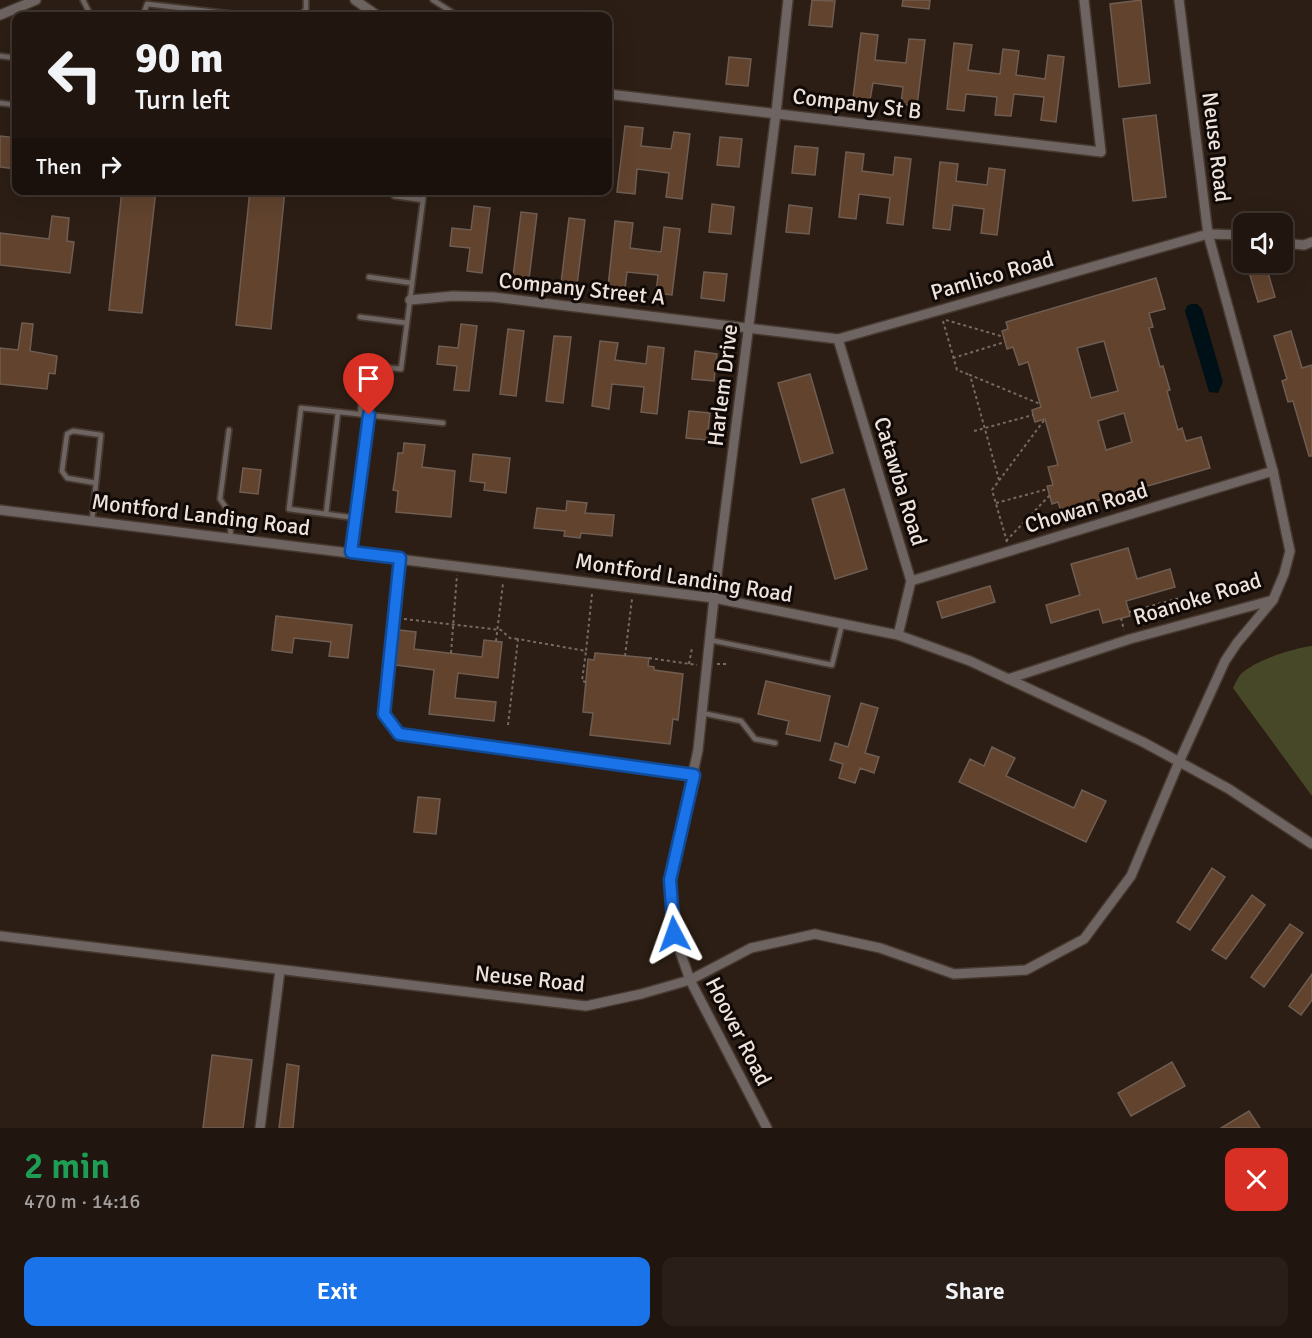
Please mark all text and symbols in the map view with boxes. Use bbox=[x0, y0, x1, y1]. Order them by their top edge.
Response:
text: 90 m bbox=[135, 33, 224, 84]
icon: left bbox=[36, 36, 114, 114]
street label: Company St B bbox=[791, 82, 923, 125]
text: Turn left bbox=[135, 84, 230, 117]
street label: Neuse Road bbox=[1196, 91, 1237, 204]
icon: right bbox=[94, 150, 127, 183]
text: Then bbox=[36, 153, 82, 180]
map controls bbox=[1233, 213, 1293, 273]
button: sound bbox=[1233, 213, 1293, 273]
street label: Pamlico Road bbox=[928, 245, 1057, 306]
street label: Company Street A bbox=[497, 266, 667, 311]
street label: Harlem Drive bbox=[702, 322, 743, 448]
pin bbox=[343, 353, 394, 415]
icon: arrive bbox=[352, 362, 385, 395]
street label: Catawba Road bbox=[868, 413, 933, 549]
street label: Chowan Road bbox=[1021, 476, 1151, 539]
street label: Montford Landing Road bbox=[90, 488, 312, 541]
street label: Montford Landing Road bbox=[573, 547, 795, 608]
street label: Roanoke Road bbox=[1130, 566, 1264, 631]
position arrow bbox=[642, 902, 706, 966]
street label: Neuse Road bbox=[474, 959, 586, 998]
street label: Hoover Road bbox=[700, 972, 777, 1090]
text: 2 min bbox=[24, 1144, 110, 1189]
button: close bbox=[1225, 1148, 1288, 1211]
text: 470 m · 14:16 bbox=[24, 1189, 140, 1214]
button: Exit bbox=[24, 1257, 650, 1326]
button: Share bbox=[662, 1257, 1288, 1326]

